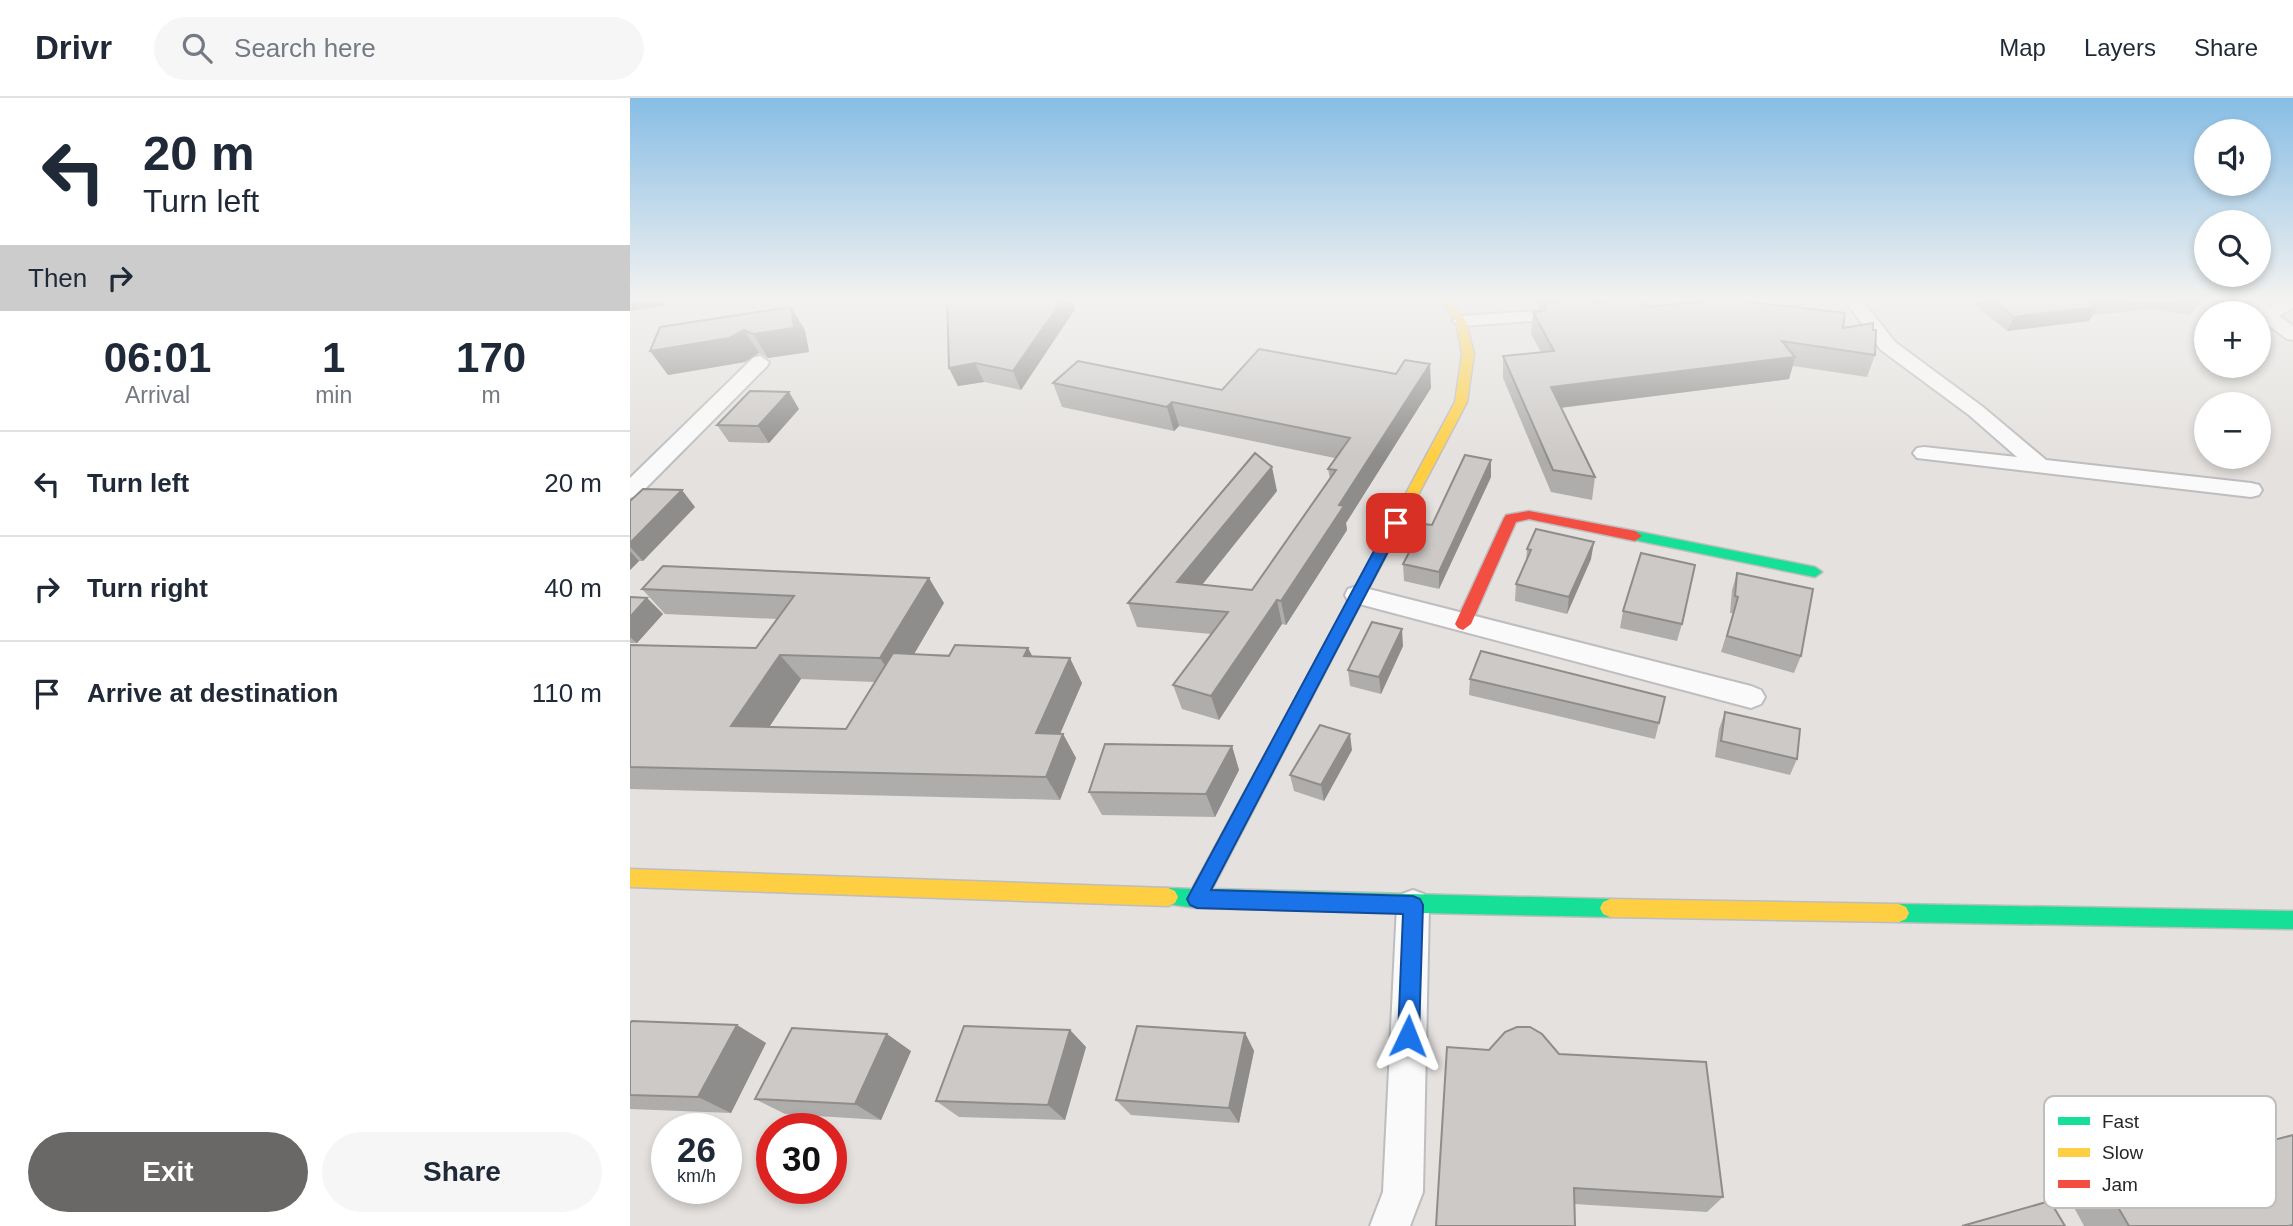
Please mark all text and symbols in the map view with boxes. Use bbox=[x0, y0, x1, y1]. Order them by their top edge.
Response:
search box bbox=[154, 17, 644, 80]
text: Drivr bbox=[35, 29, 112, 66]
icon: search bbox=[178, 29, 216, 67]
text: Search here bbox=[234, 33, 376, 63]
text: Map bbox=[1999, 34, 2046, 61]
text: Layers bbox=[2084, 34, 2156, 61]
text: Share bbox=[2194, 34, 2258, 61]
map controls bbox=[2194, 119, 2271, 469]
button: sound bbox=[2194, 119, 2271, 196]
icon: left bbox=[28, 126, 119, 217]
text: 20 m bbox=[143, 126, 255, 180]
text: Turn left bbox=[143, 183, 259, 219]
button: search bbox=[2194, 210, 2271, 287]
icon: right bbox=[101, 259, 139, 297]
text: Then bbox=[28, 263, 87, 293]
button: + bbox=[2194, 301, 2271, 378]
text: 06:01 bbox=[104, 334, 211, 381]
text: 1 bbox=[322, 334, 345, 381]
text: 170 bbox=[456, 334, 526, 381]
text: Arrival bbox=[125, 382, 190, 408]
text: min bbox=[315, 382, 352, 408]
text: m bbox=[482, 382, 501, 408]
button: − bbox=[2194, 392, 2271, 469]
icon: left bbox=[28, 465, 66, 503]
text: Turn left bbox=[87, 468, 189, 498]
text: 20 m bbox=[544, 468, 602, 498]
pin bbox=[1366, 493, 1426, 553]
icon: arrive bbox=[1377, 504, 1415, 542]
icon: right bbox=[28, 570, 66, 608]
text: Turn right bbox=[87, 573, 208, 603]
text: 40 m bbox=[544, 573, 602, 603]
icon: arrive bbox=[28, 675, 66, 713]
text: Arrive at destination bbox=[87, 678, 338, 708]
text: 110 m bbox=[532, 678, 602, 708]
position arrow bbox=[1371, 999, 1445, 1073]
legend bbox=[2044, 1096, 2276, 1208]
text: Fast bbox=[2102, 1111, 2140, 1132]
speed limit sign: 30 bbox=[756, 1113, 847, 1204]
text: 26 bbox=[677, 1130, 716, 1169]
button: Exit bbox=[28, 1132, 308, 1212]
button: Share bbox=[322, 1132, 602, 1212]
text: Slow bbox=[2102, 1142, 2143, 1163]
text: km/h bbox=[677, 1166, 716, 1186]
text: Jam bbox=[2102, 1174, 2138, 1195]

